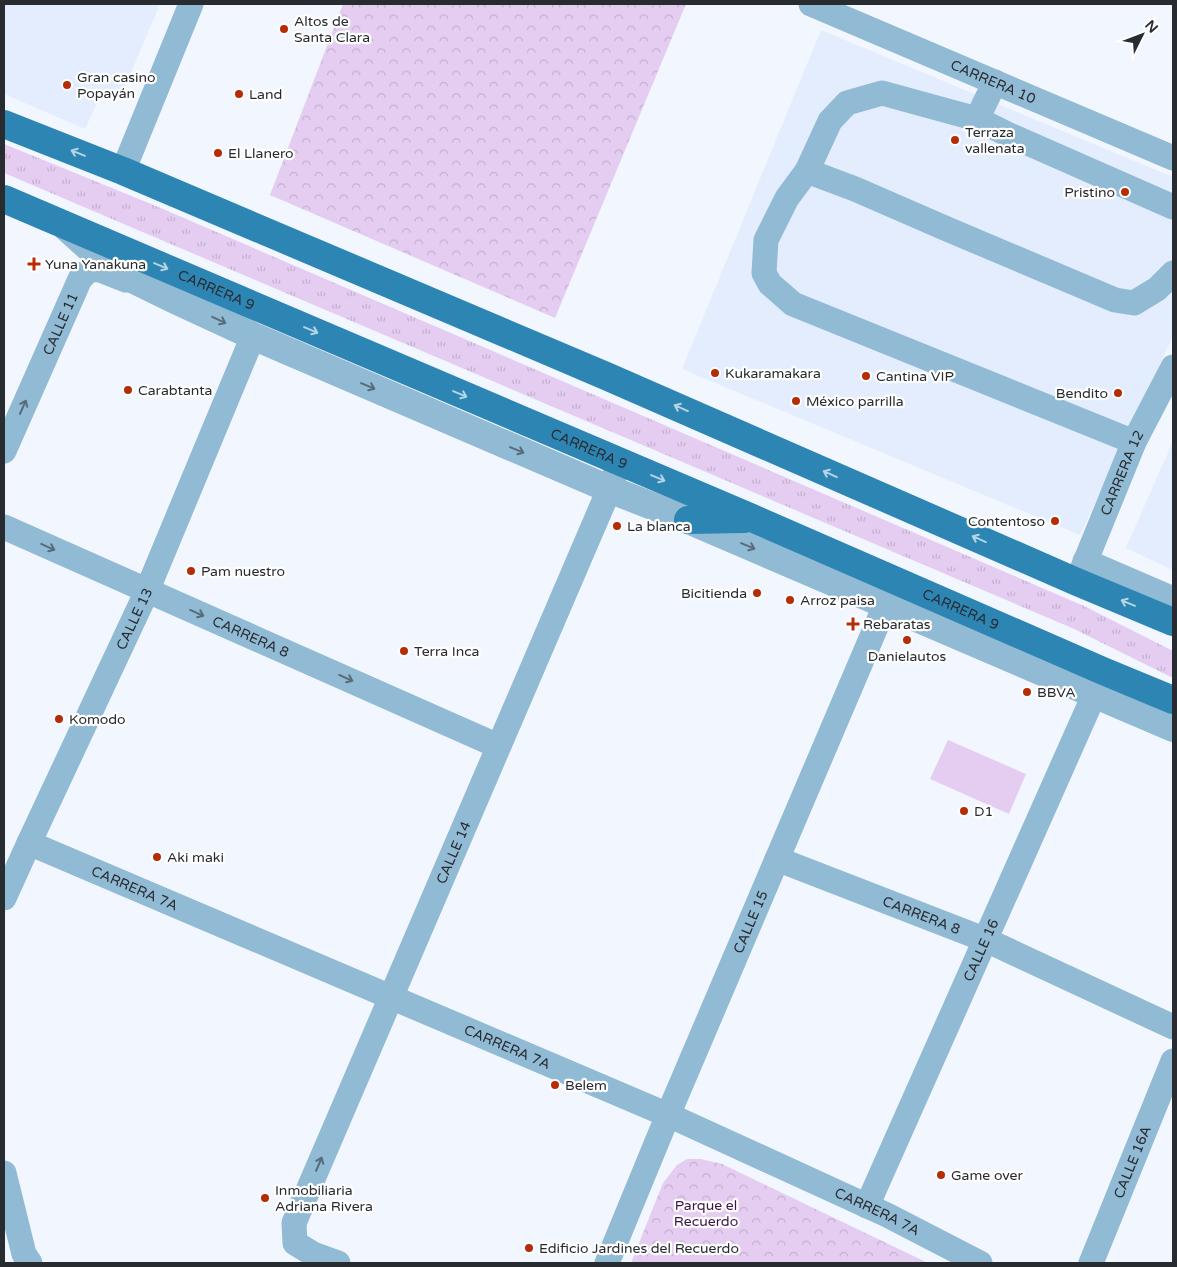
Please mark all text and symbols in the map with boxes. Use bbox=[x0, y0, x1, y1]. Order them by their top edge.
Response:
north arrow bbox=[1117, 10, 1167, 60]
place label: Altos de Santa Clara bbox=[294, 13, 370, 46]
text: N bbox=[1141, 17, 1161, 37]
marker: Altos de Santa Clara bbox=[278, 23, 290, 35]
street label: CARRERA 10 bbox=[948, 56, 1038, 107]
place label: Gran casino Popayán bbox=[77, 69, 156, 102]
marker: Gran casino Popayán bbox=[61, 79, 73, 91]
place label: Land bbox=[249, 86, 282, 103]
marker: Land bbox=[233, 88, 245, 100]
place label: Terraza vallenata bbox=[965, 124, 1025, 157]
marker: Terraza vallenata bbox=[949, 134, 961, 146]
place label: El Llanero bbox=[228, 145, 294, 162]
marker: El Llanero bbox=[212, 147, 224, 159]
one-way arrow bbox=[71, 148, 86, 158]
place label: Pristino bbox=[1064, 184, 1115, 201]
marker: Pristino bbox=[1119, 186, 1131, 198]
place label: Yuna Yanakuna bbox=[45, 256, 146, 273]
marker: Yuna Yanakuna bbox=[27, 257, 41, 271]
one-way arrow bbox=[153, 262, 168, 271]
street label: CARRERA 9 bbox=[175, 266, 257, 314]
street label: CALLE 11 bbox=[39, 290, 81, 358]
one-way arrow bbox=[211, 316, 226, 326]
one-way arrow bbox=[303, 325, 318, 335]
place label: Kukaramakara bbox=[725, 365, 821, 382]
marker: Kukaramakara bbox=[709, 367, 721, 379]
place label: Cantina VIP bbox=[876, 368, 954, 385]
marker: Cantina VIP bbox=[860, 370, 872, 382]
one-way arrow bbox=[360, 381, 375, 391]
place label: Carabtanta bbox=[138, 382, 212, 399]
marker: Carabtanta bbox=[122, 384, 134, 396]
place label: Bendito bbox=[1056, 385, 1108, 402]
marker: Bendito bbox=[1112, 387, 1124, 399]
one-way arrow bbox=[452, 389, 467, 399]
place label: México parrilla bbox=[806, 393, 904, 410]
marker: México parrilla bbox=[790, 395, 802, 407]
one-way arrow bbox=[19, 400, 29, 415]
one-way arrow bbox=[674, 403, 689, 413]
street label: CARRERA 9 bbox=[548, 425, 630, 472]
street label: CARRERA 12 bbox=[1097, 427, 1147, 518]
one-way arrow bbox=[509, 446, 524, 455]
one-way arrow bbox=[823, 468, 838, 478]
one-way arrow bbox=[650, 474, 665, 484]
place label: Contentoso bbox=[968, 513, 1045, 530]
marker: Contentoso bbox=[1049, 515, 1061, 527]
place label: La blanca bbox=[627, 518, 691, 535]
marker: La blanca bbox=[611, 520, 623, 532]
one-way arrow bbox=[972, 533, 987, 543]
one-way arrow bbox=[740, 541, 755, 551]
one-way arrow bbox=[40, 543, 55, 552]
place label: Pam nuestro bbox=[201, 563, 285, 580]
marker: Pam nuestro bbox=[185, 565, 197, 577]
street label: CALLE 13 bbox=[112, 585, 156, 653]
place label: Bicitienda bbox=[681, 585, 747, 602]
street label: CARRERA 9 bbox=[920, 585, 1002, 633]
marker: Bicitienda bbox=[751, 587, 763, 599]
place label: Arroz paisa bbox=[800, 592, 875, 609]
marker: Arroz paisa bbox=[784, 594, 796, 606]
one-way arrow bbox=[1121, 598, 1136, 608]
one-way arrow bbox=[189, 608, 204, 618]
street label: CARRERA 8 bbox=[210, 612, 292, 661]
place label: Rebaratas bbox=[863, 616, 931, 633]
marker: Rebaratas bbox=[847, 618, 859, 630]
marker: Danielautos bbox=[901, 634, 913, 646]
place label: Terra Inca bbox=[414, 643, 480, 660]
marker: Terra Inca bbox=[398, 645, 410, 657]
place label: Danielautos bbox=[868, 648, 947, 665]
one-way arrow bbox=[338, 674, 353, 684]
place label: BBVA bbox=[1037, 684, 1076, 701]
marker: BBVA bbox=[1021, 686, 1033, 698]
place label: Komodo bbox=[69, 711, 126, 728]
marker: Komodo bbox=[53, 713, 65, 725]
place label: D1 bbox=[974, 803, 993, 820]
marker: D1 bbox=[958, 805, 970, 817]
street label: CALLE 14 bbox=[432, 818, 474, 886]
place label: Aki maki bbox=[167, 849, 224, 866]
marker: Aki maki bbox=[151, 851, 163, 863]
street label: CARRERA 7A bbox=[89, 862, 181, 914]
street label: CALLE 15 bbox=[729, 888, 771, 956]
street label: CARRERA 8 bbox=[880, 892, 963, 938]
street label: CALLE 16 bbox=[959, 916, 1002, 984]
street label: CARRERA 7A bbox=[462, 1021, 553, 1073]
place label: Belem bbox=[565, 1077, 607, 1094]
marker: Belem bbox=[549, 1079, 561, 1091]
street label: CALLE 16A bbox=[1110, 1123, 1154, 1201]
one-way arrow bbox=[315, 1157, 325, 1172]
place label: Game over bbox=[951, 1167, 1024, 1184]
marker: Game over bbox=[935, 1169, 947, 1181]
place label: Inmobiliaria Adriana Rivera bbox=[275, 1182, 373, 1215]
street label: CARRERA 7A bbox=[832, 1184, 923, 1239]
marker: Inmobiliaria Adriana Rivera bbox=[259, 1192, 271, 1204]
park label: Parque el Recuerdo bbox=[674, 1197, 738, 1230]
place label: Edificio Jardines del Recuerdo bbox=[539, 1240, 739, 1257]
marker: Edificio Jardines del Recuerdo bbox=[523, 1242, 535, 1254]

